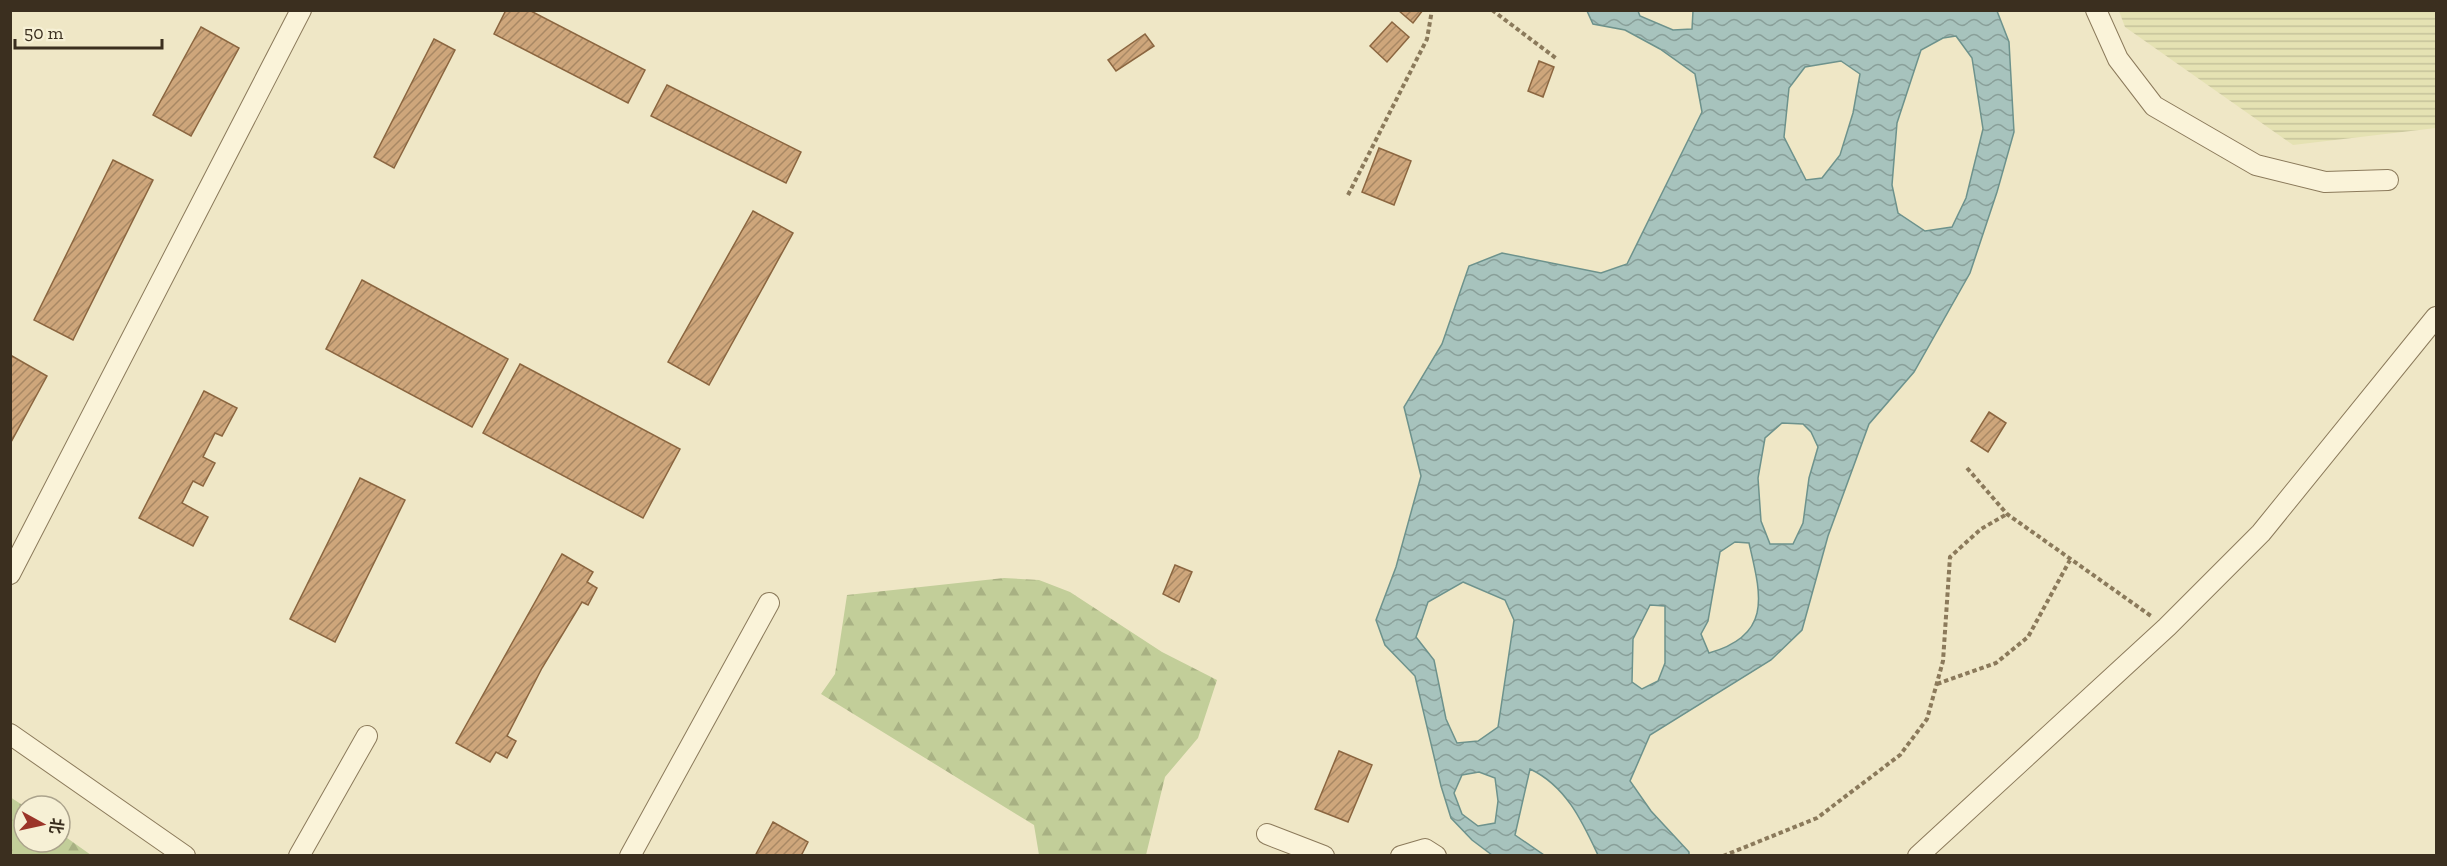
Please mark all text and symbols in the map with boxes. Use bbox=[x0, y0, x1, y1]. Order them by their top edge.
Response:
scale bar bbox=[15, 12, 162, 50]
text: 50 m bbox=[24, 22, 64, 44]
north arrow bbox=[12, 794, 72, 854]
text: 北 bbox=[46, 817, 67, 835]

